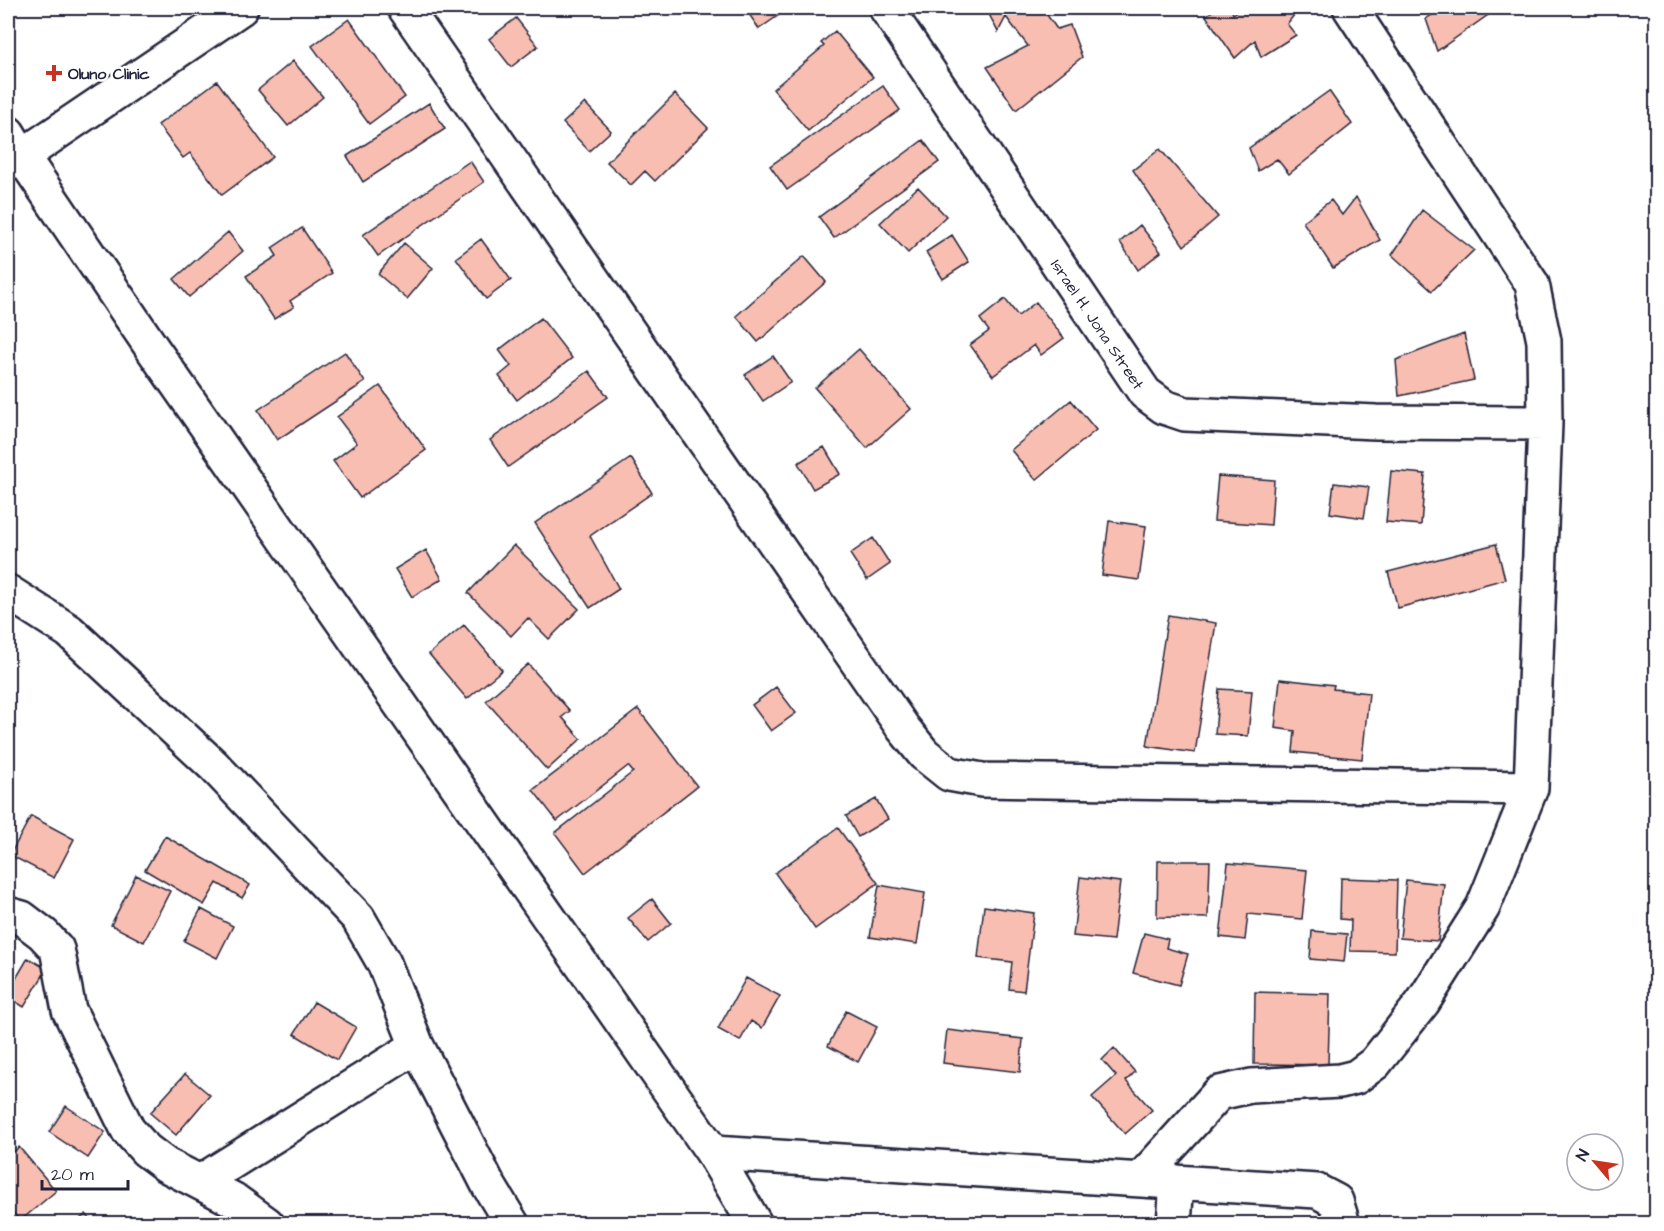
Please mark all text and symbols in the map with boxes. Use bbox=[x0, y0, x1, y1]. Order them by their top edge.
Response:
place label: Oluno Clinic bbox=[68, 63, 150, 85]
marker: Oluno Clinic bbox=[45, 64, 63, 82]
street label: Israel H. Jona Street bbox=[1045, 255, 1149, 394]
north arrow bbox=[1565, 1132, 1625, 1192]
text: N bbox=[1571, 1145, 1595, 1165]
scale bar bbox=[42, 1153, 128, 1191]
text: 20 m bbox=[51, 1162, 94, 1187]

